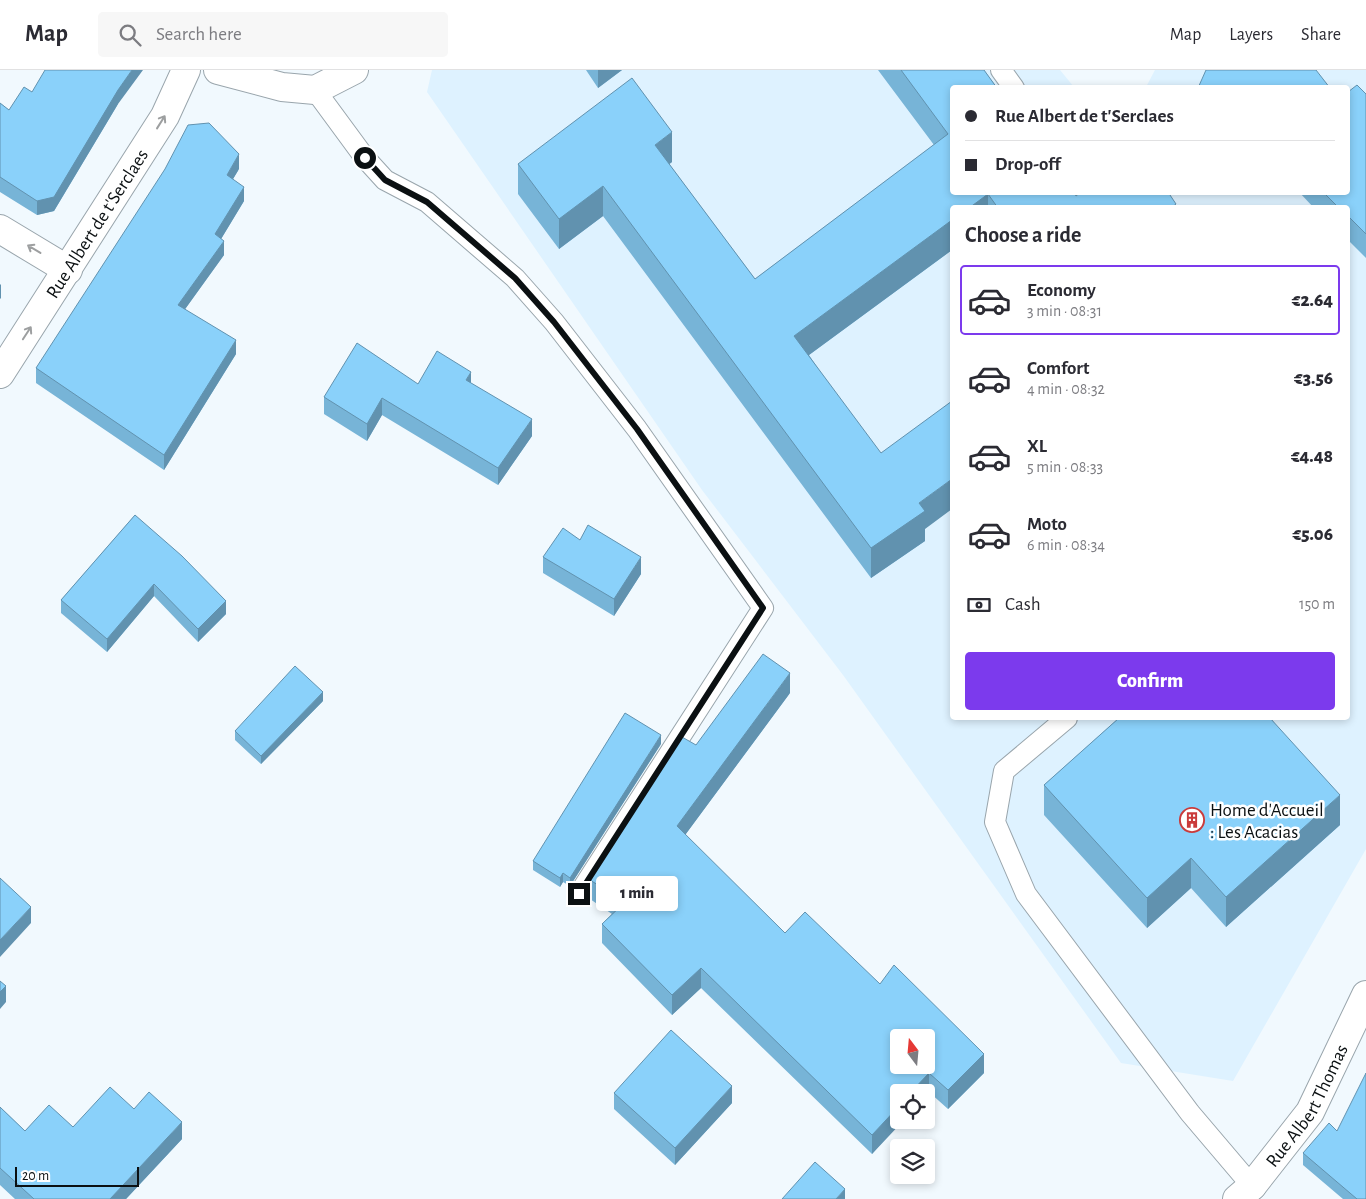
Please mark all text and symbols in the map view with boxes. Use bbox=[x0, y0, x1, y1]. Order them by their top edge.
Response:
search box bbox=[98, 12, 448, 57]
icon: search bbox=[116, 21, 144, 49]
text: Map bbox=[25, 22, 68, 46]
text: Search here bbox=[156, 25, 242, 44]
text: Map bbox=[1170, 26, 1201, 44]
text: Layers bbox=[1229, 26, 1273, 44]
text: Share bbox=[1301, 26, 1341, 44]
text: Rue Albert de t'Serclaes bbox=[995, 107, 1174, 126]
one-way arrow bbox=[155, 115, 166, 129]
street label: Rue Albert de t'Serclaes bbox=[43, 146, 152, 302]
route start bbox=[354, 147, 376, 169]
text: Drop-off bbox=[995, 155, 1060, 174]
text: Choose a ride bbox=[965, 224, 1081, 246]
one-way arrow bbox=[27, 244, 41, 254]
icon: car bbox=[967, 278, 1012, 323]
text: Economy bbox=[1027, 281, 1096, 300]
text: €2.64 bbox=[1292, 291, 1333, 310]
text: 3 min · 08:31 bbox=[1027, 303, 1102, 319]
one-way arrow bbox=[21, 326, 32, 340]
icon: car bbox=[967, 356, 1012, 401]
text: Comfort bbox=[1027, 359, 1089, 378]
text: €3.56 bbox=[1294, 369, 1333, 388]
text: 4 min · 08:32 bbox=[1027, 381, 1105, 397]
icon: car bbox=[967, 434, 1012, 479]
text: XL bbox=[1027, 437, 1047, 456]
text: €4.48 bbox=[1291, 447, 1333, 466]
text: 5 min · 08:33 bbox=[1027, 459, 1103, 475]
icon: car bbox=[967, 512, 1012, 557]
text: Moto bbox=[1027, 515, 1067, 534]
text: €5.06 bbox=[1292, 525, 1333, 544]
text: 6 min · 08:34 bbox=[1027, 537, 1105, 553]
icon: cash bbox=[965, 591, 993, 619]
text: Cash bbox=[1005, 595, 1041, 614]
text: 150 m bbox=[1299, 596, 1335, 612]
button: Confirm bbox=[965, 652, 1335, 710]
place label: Home d'Accueil : Les Acacias bbox=[1210, 801, 1324, 842]
building icon: Home d'Accueil : Les Acacias bbox=[1179, 807, 1205, 833]
callout: 1 min bbox=[596, 876, 679, 912]
route end bbox=[568, 883, 590, 905]
text: 1 min bbox=[620, 885, 654, 901]
north arrow bbox=[890, 1029, 935, 1074]
map controls bbox=[890, 1029, 935, 1184]
street label: Rue Albert Thomas bbox=[1263, 1042, 1352, 1171]
button: locate bbox=[890, 1084, 935, 1129]
button: layers bbox=[890, 1139, 935, 1184]
scale bar bbox=[15, 1164, 139, 1187]
text: 20 m bbox=[22, 1169, 49, 1183]

